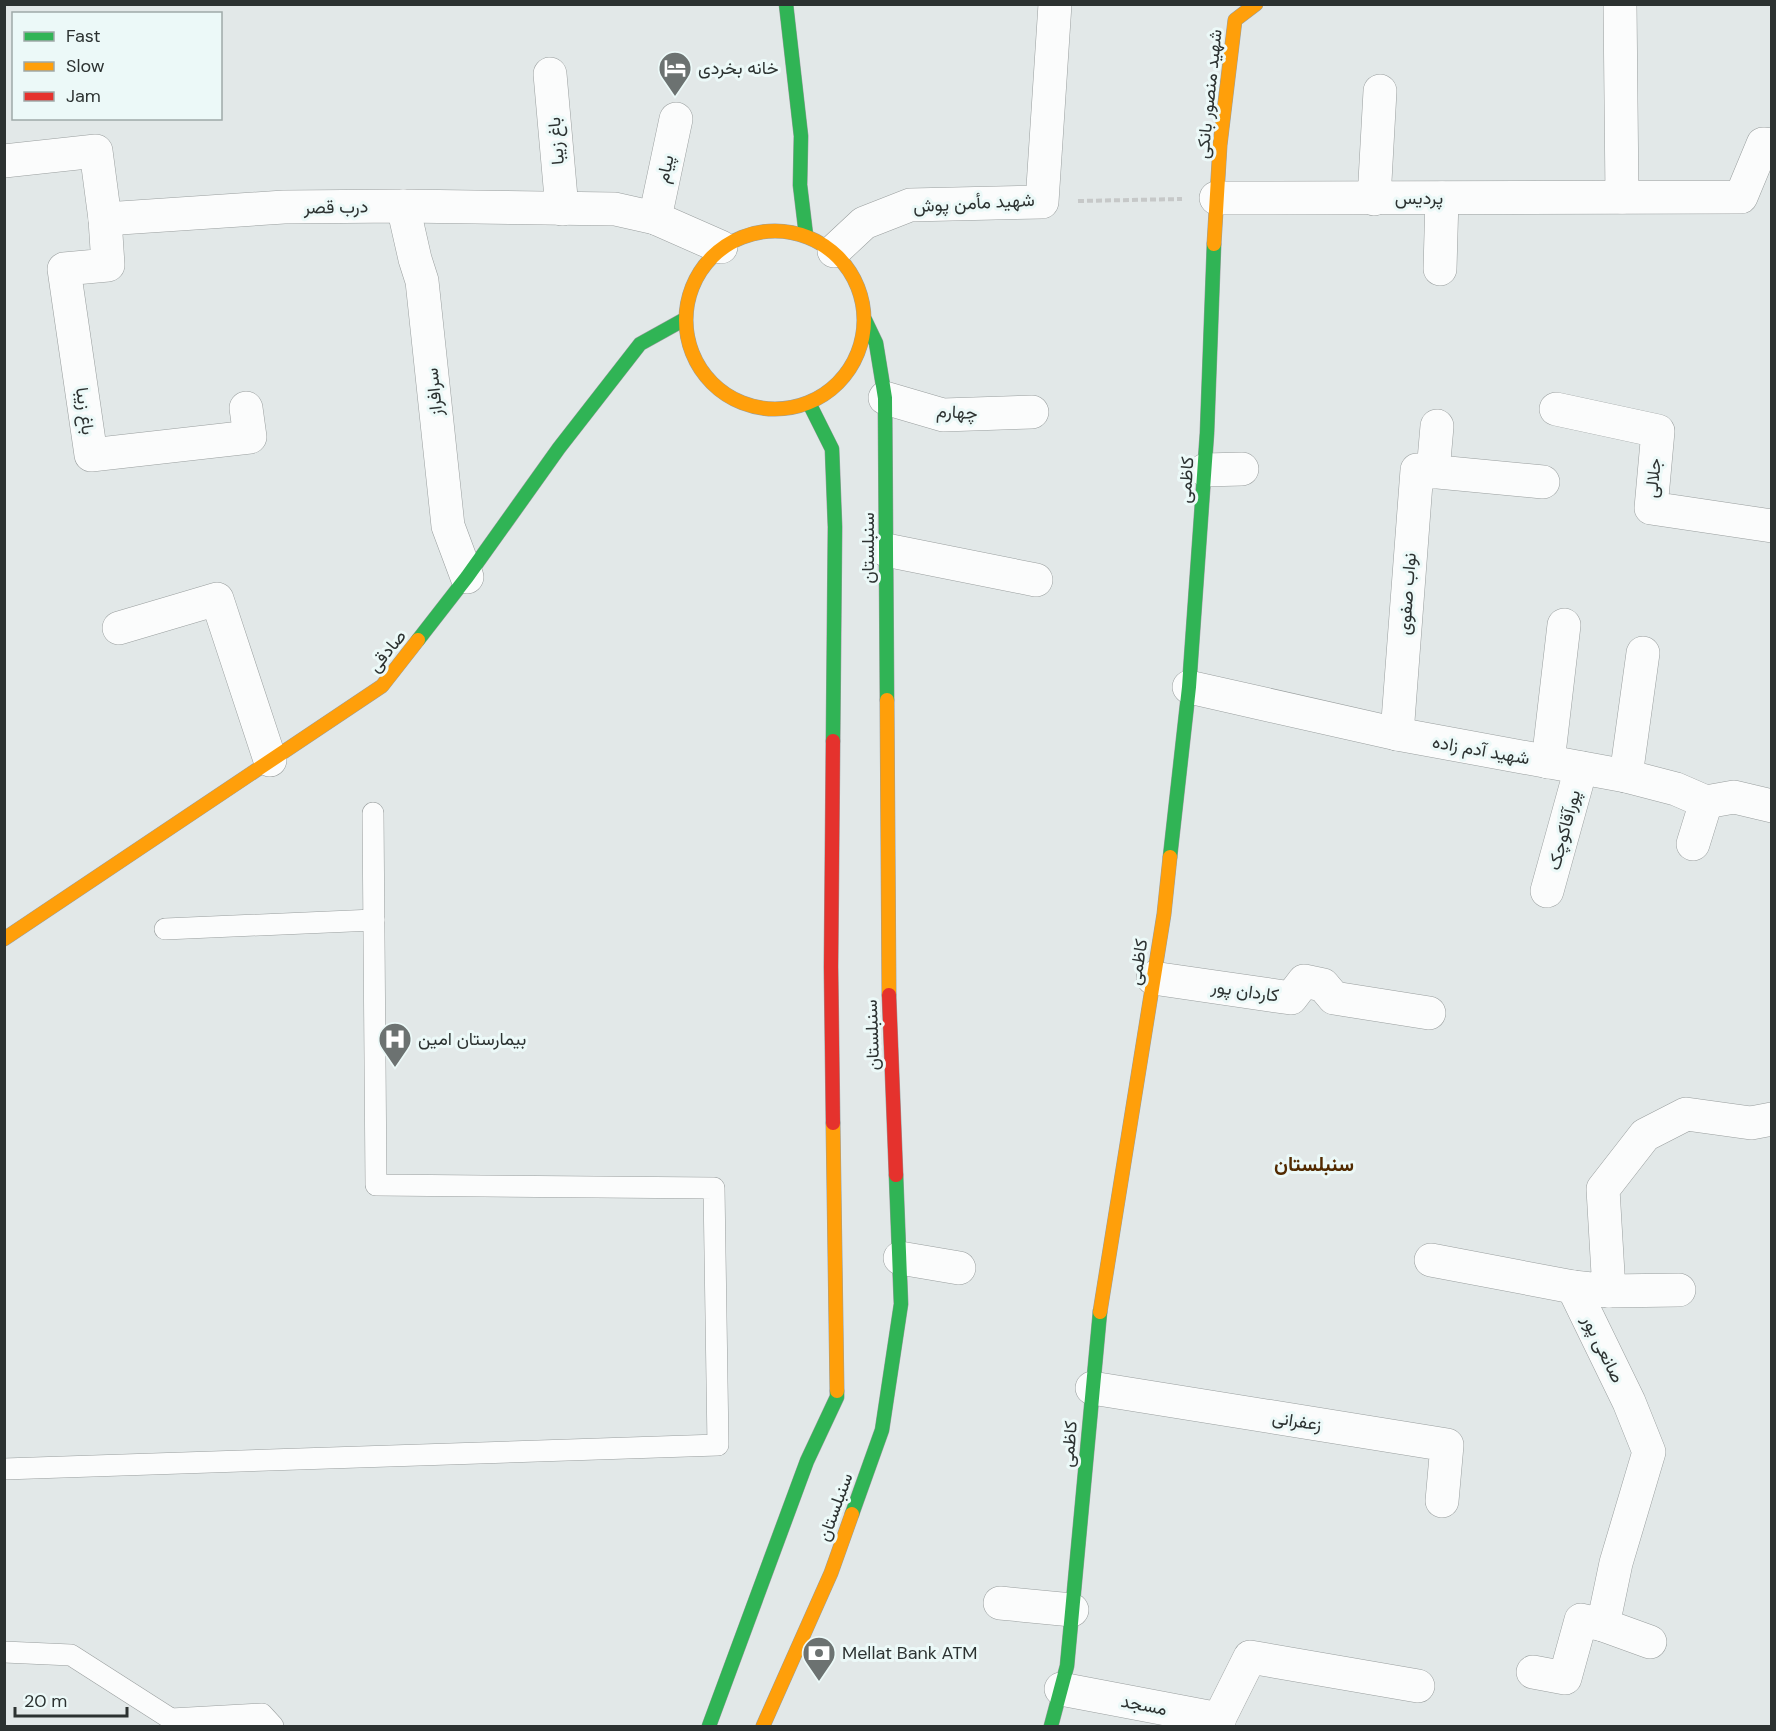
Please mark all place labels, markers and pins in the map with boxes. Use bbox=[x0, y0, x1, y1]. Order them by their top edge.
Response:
hotel icon: خانه بخردی bbox=[657, 50, 693, 97]
place label: خانه بخردی bbox=[698, 56, 778, 80]
hospital icon: بیمارستان امین bbox=[377, 1021, 413, 1068]
place label: بیمارستان امین bbox=[418, 1027, 526, 1051]
bank icon: Mellat Bank ATM bbox=[801, 1635, 837, 1682]
place label: Mellat Bank ATM bbox=[842, 1641, 977, 1665]

